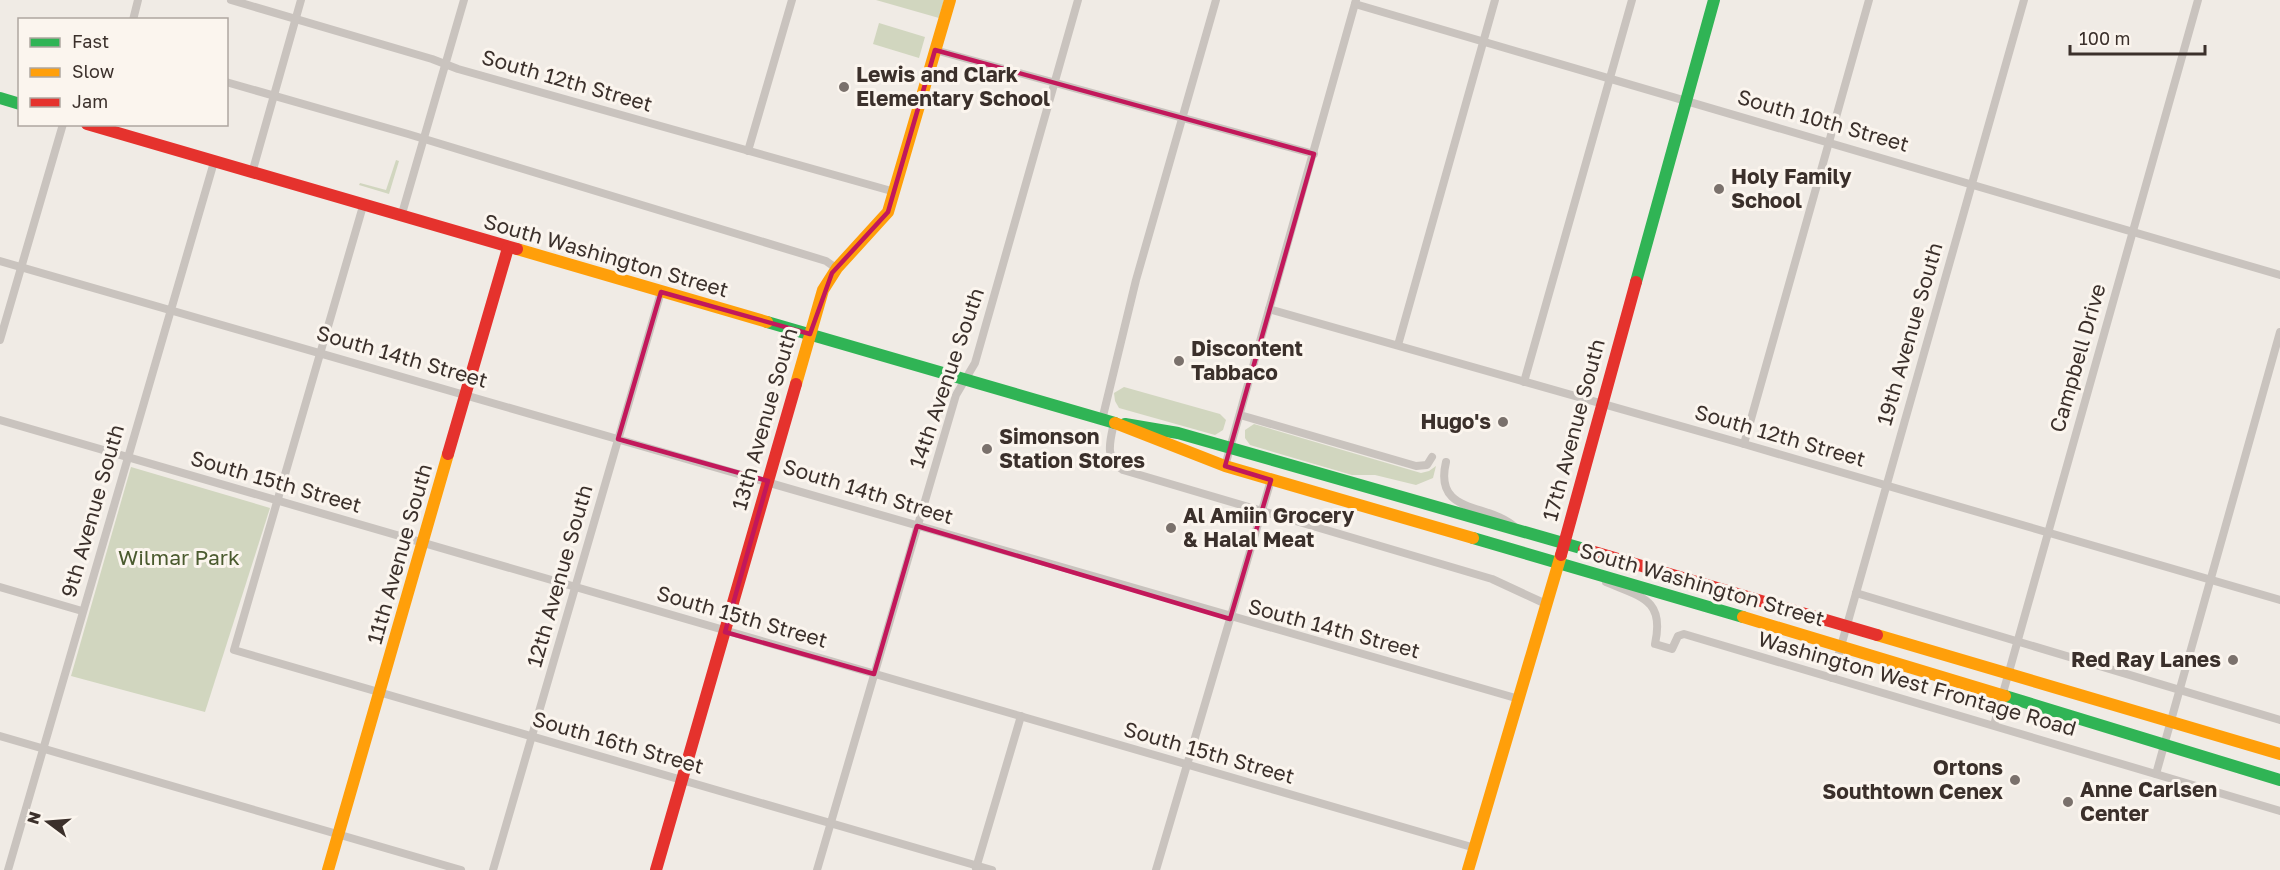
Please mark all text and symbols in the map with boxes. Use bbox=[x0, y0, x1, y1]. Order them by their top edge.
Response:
legend bbox=[18, 18, 228, 126]
scale bar bbox=[2070, 18, 2205, 56]
text: 100 m bbox=[2079, 27, 2130, 49]
text: Fast bbox=[72, 30, 109, 52]
street label: South 12th Street bbox=[479, 43, 656, 117]
text: Slow bbox=[72, 60, 115, 82]
place label: Lewis and Clark Elementary School bbox=[856, 61, 1050, 111]
marker: Lewis and Clark Elementary School bbox=[837, 80, 851, 94]
street label: South 10th Street bbox=[1735, 83, 1912, 157]
text: Jam bbox=[72, 90, 108, 112]
place label: Holy Family School bbox=[1731, 163, 1852, 213]
marker: Holy Family School bbox=[1712, 182, 1726, 196]
street label: South Washington Street bbox=[481, 208, 732, 302]
street label: 19th Avenue South bbox=[1871, 239, 1948, 428]
street label: Campbell Drive bbox=[2043, 280, 2111, 435]
street label: 14th Avenue South bbox=[903, 284, 989, 471]
street label: South 14th Street bbox=[314, 319, 491, 393]
street label: 13th Avenue South bbox=[726, 325, 803, 513]
place label: Discontent Tabbaco bbox=[1191, 335, 1303, 385]
street label: 17th Avenue South bbox=[1536, 336, 1610, 524]
marker: Discontent Tabbaco bbox=[1172, 354, 1186, 368]
street label: South 12th Street bbox=[1692, 398, 1869, 472]
place label: Hugo's bbox=[1420, 408, 1491, 434]
marker: Hugo's bbox=[1496, 415, 1510, 429]
street label: 9th Avenue South bbox=[55, 421, 129, 600]
place label: Simonson Station Stores bbox=[999, 423, 1145, 473]
marker: Simonson Station Stores bbox=[980, 442, 994, 456]
street label: South 15th Street bbox=[188, 444, 365, 518]
street label: South 14th Street bbox=[780, 453, 957, 529]
street label: 11th Avenue South bbox=[361, 461, 437, 647]
street label: 12th Avenue South bbox=[521, 482, 597, 670]
place label: Al Amiin Grocery & Halal Meat bbox=[1183, 502, 1355, 552]
marker: Al Amiin Grocery & Halal Meat bbox=[1164, 521, 1178, 535]
street label: South Washington Street bbox=[1577, 537, 1828, 631]
park label: Wilmar Park bbox=[118, 544, 240, 570]
street label: South 15th Street bbox=[654, 579, 831, 653]
street label: South 14th Street bbox=[1245, 593, 1423, 664]
street label: Washington West Frontage Road bbox=[1755, 625, 2079, 741]
place label: Red Ray Lanes bbox=[2071, 646, 2221, 672]
marker: Red Ray Lanes bbox=[2226, 653, 2240, 667]
street label: South 16th Street bbox=[530, 705, 707, 779]
street label: South 15th Street bbox=[1121, 715, 1298, 789]
place label: Ortons Southtown Cenex bbox=[1822, 754, 2003, 804]
marker: Ortons Southtown Cenex bbox=[2008, 773, 2022, 787]
place label: Anne Carlsen Center bbox=[2080, 776, 2217, 826]
north arrow bbox=[18, 792, 78, 852]
marker: Anne Carlsen Center bbox=[2061, 795, 2075, 809]
text: N bbox=[22, 809, 45, 826]

